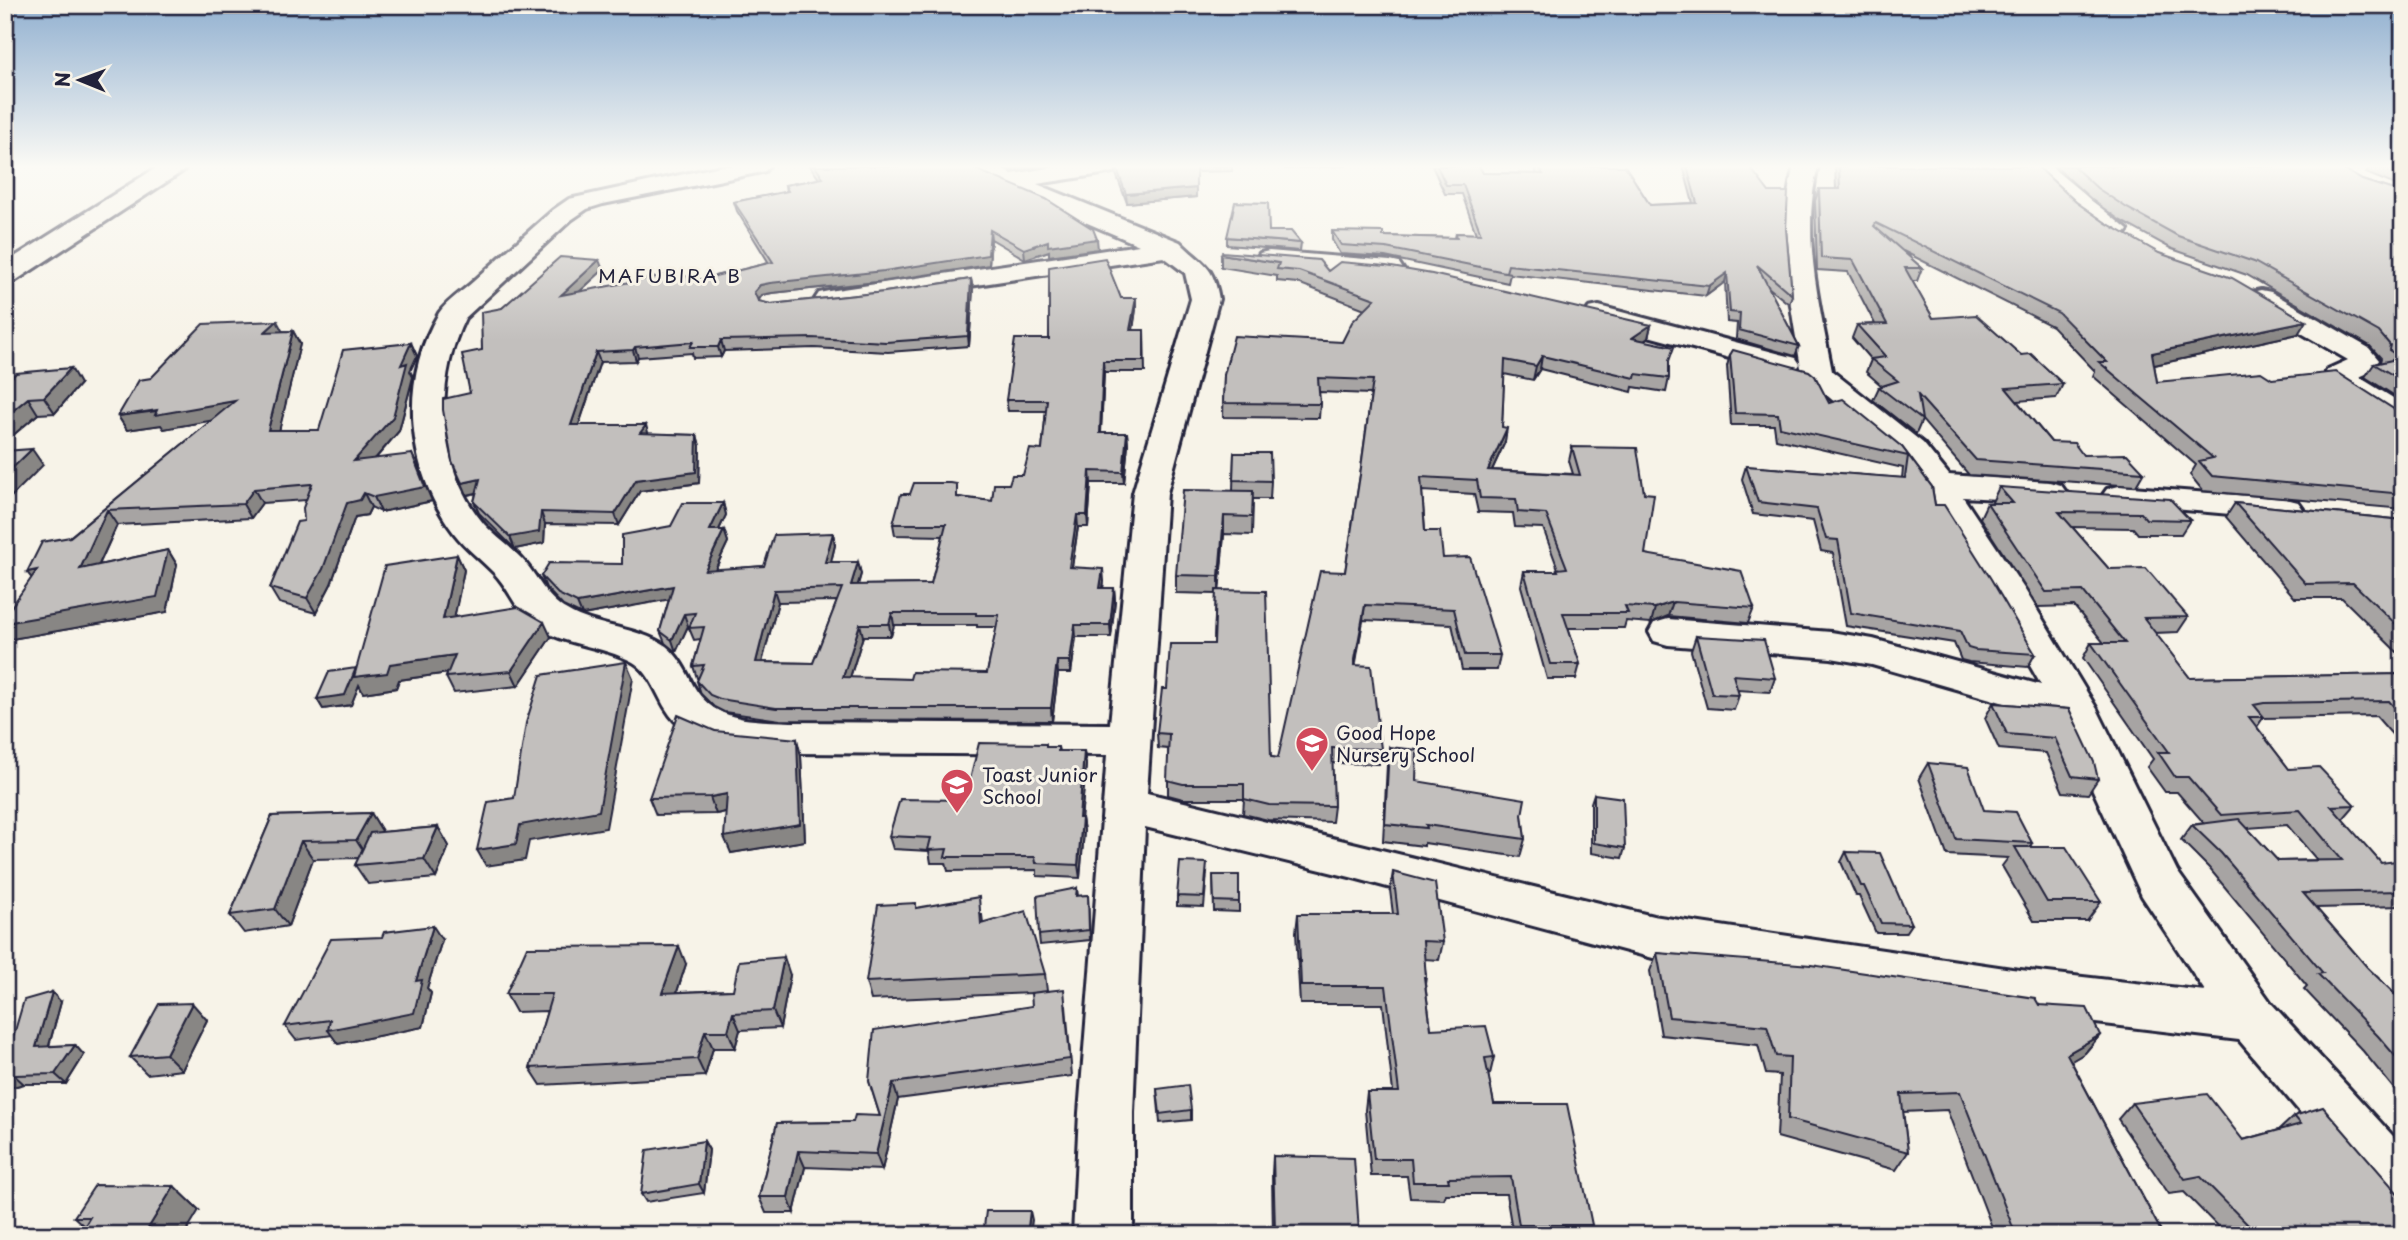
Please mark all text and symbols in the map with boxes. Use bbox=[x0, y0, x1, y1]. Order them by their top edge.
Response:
north arrow bbox=[46, 46, 116, 116]
text: N bbox=[48, 72, 76, 87]
district label: MAFUBIRA B bbox=[598, 261, 742, 289]
place label: Good Hope Nursery School bbox=[1336, 718, 1475, 768]
school or university icon: Good Hope Nursery School bbox=[1293, 724, 1331, 773]
place label: Toast Junior School bbox=[982, 760, 1097, 810]
school or university icon: Toast Junior School bbox=[938, 766, 976, 815]

